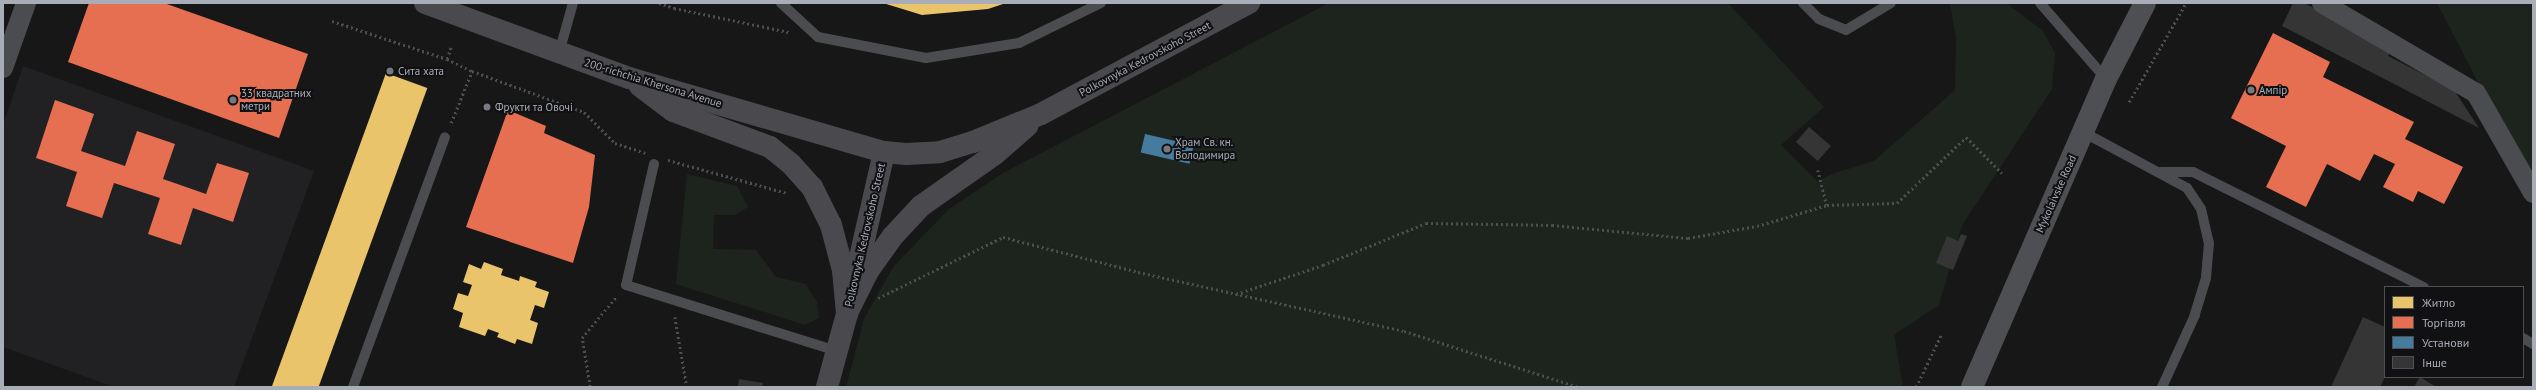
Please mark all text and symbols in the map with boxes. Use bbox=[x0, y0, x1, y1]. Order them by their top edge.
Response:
street label: Polkovnyka Kedrovskoho Street bbox=[1077, 19, 1213, 99]
street label: 200-richchia Khersona Avenue bbox=[583, 56, 723, 110]
place label: Сита хата bbox=[398, 64, 444, 78]
marker: Сита хата bbox=[385, 66, 395, 76]
place label: Ампір bbox=[2259, 83, 2287, 97]
marker: Ампір bbox=[2246, 85, 2256, 95]
place label: 33 квадратних метри bbox=[241, 87, 311, 113]
marker: 33 квадратних метри bbox=[228, 95, 238, 105]
place label: Фрукти та Овочі bbox=[495, 100, 573, 114]
marker: Фрукти та Овочі bbox=[482, 102, 492, 112]
place label: Храм Св. кн. Володимира bbox=[1175, 136, 1235, 162]
marker: Храм Св. кн. Володимира bbox=[1162, 144, 1172, 154]
street label: Mykolaivske Road bbox=[2033, 153, 2079, 235]
street label: Polkovnyka Kedrovskoho Street bbox=[842, 162, 888, 308]
legend bbox=[2384, 286, 2524, 378]
text: Житло bbox=[2422, 295, 2455, 310]
text: Торгівля bbox=[2422, 315, 2465, 330]
text: Установи bbox=[2422, 335, 2469, 350]
text: Інше bbox=[2422, 355, 2447, 370]

